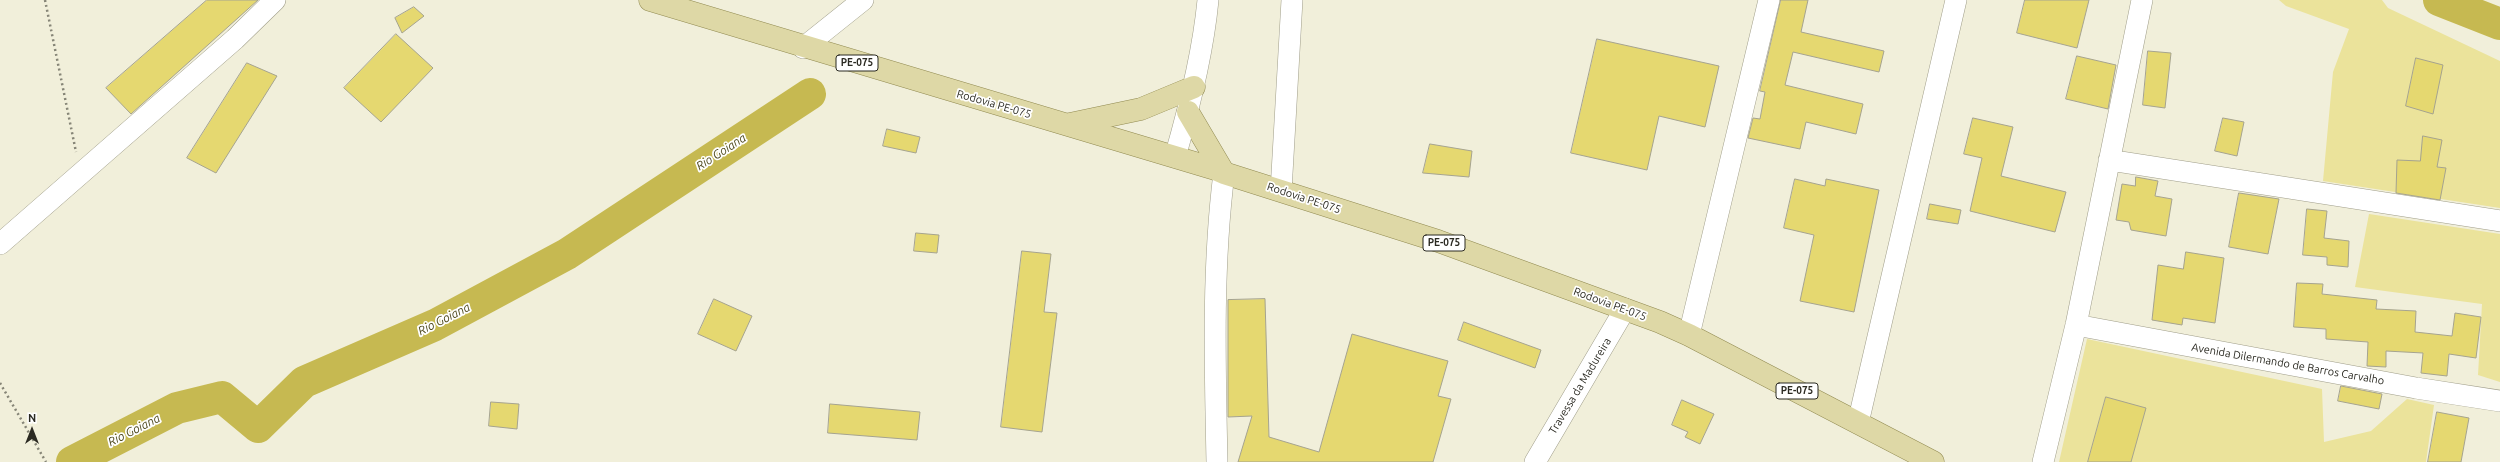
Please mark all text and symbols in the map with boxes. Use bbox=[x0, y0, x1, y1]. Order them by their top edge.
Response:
road number: PE-075 bbox=[836, 55, 878, 71]
street label: Rodovia PE-075 bbox=[955, 87, 1033, 121]
water label: Rio Goiana bbox=[693, 131, 749, 173]
street label: Rodovia PE-075 bbox=[1265, 180, 1343, 216]
road number: PE-075 bbox=[1423, 235, 1465, 251]
street label: Rodovia PE-075 bbox=[1572, 285, 1648, 323]
water label: Rio Goiana bbox=[416, 300, 472, 338]
street label: Travessa da Madureira bbox=[1546, 335, 1614, 437]
street label: Avenida Dilermando de Barros Carvalho bbox=[2191, 341, 2385, 387]
road number: PE-075 bbox=[1776, 383, 1818, 399]
north arrow bbox=[12, 410, 52, 450]
water label: Rio Goiana bbox=[106, 411, 162, 449]
text: N bbox=[28, 412, 36, 424]

